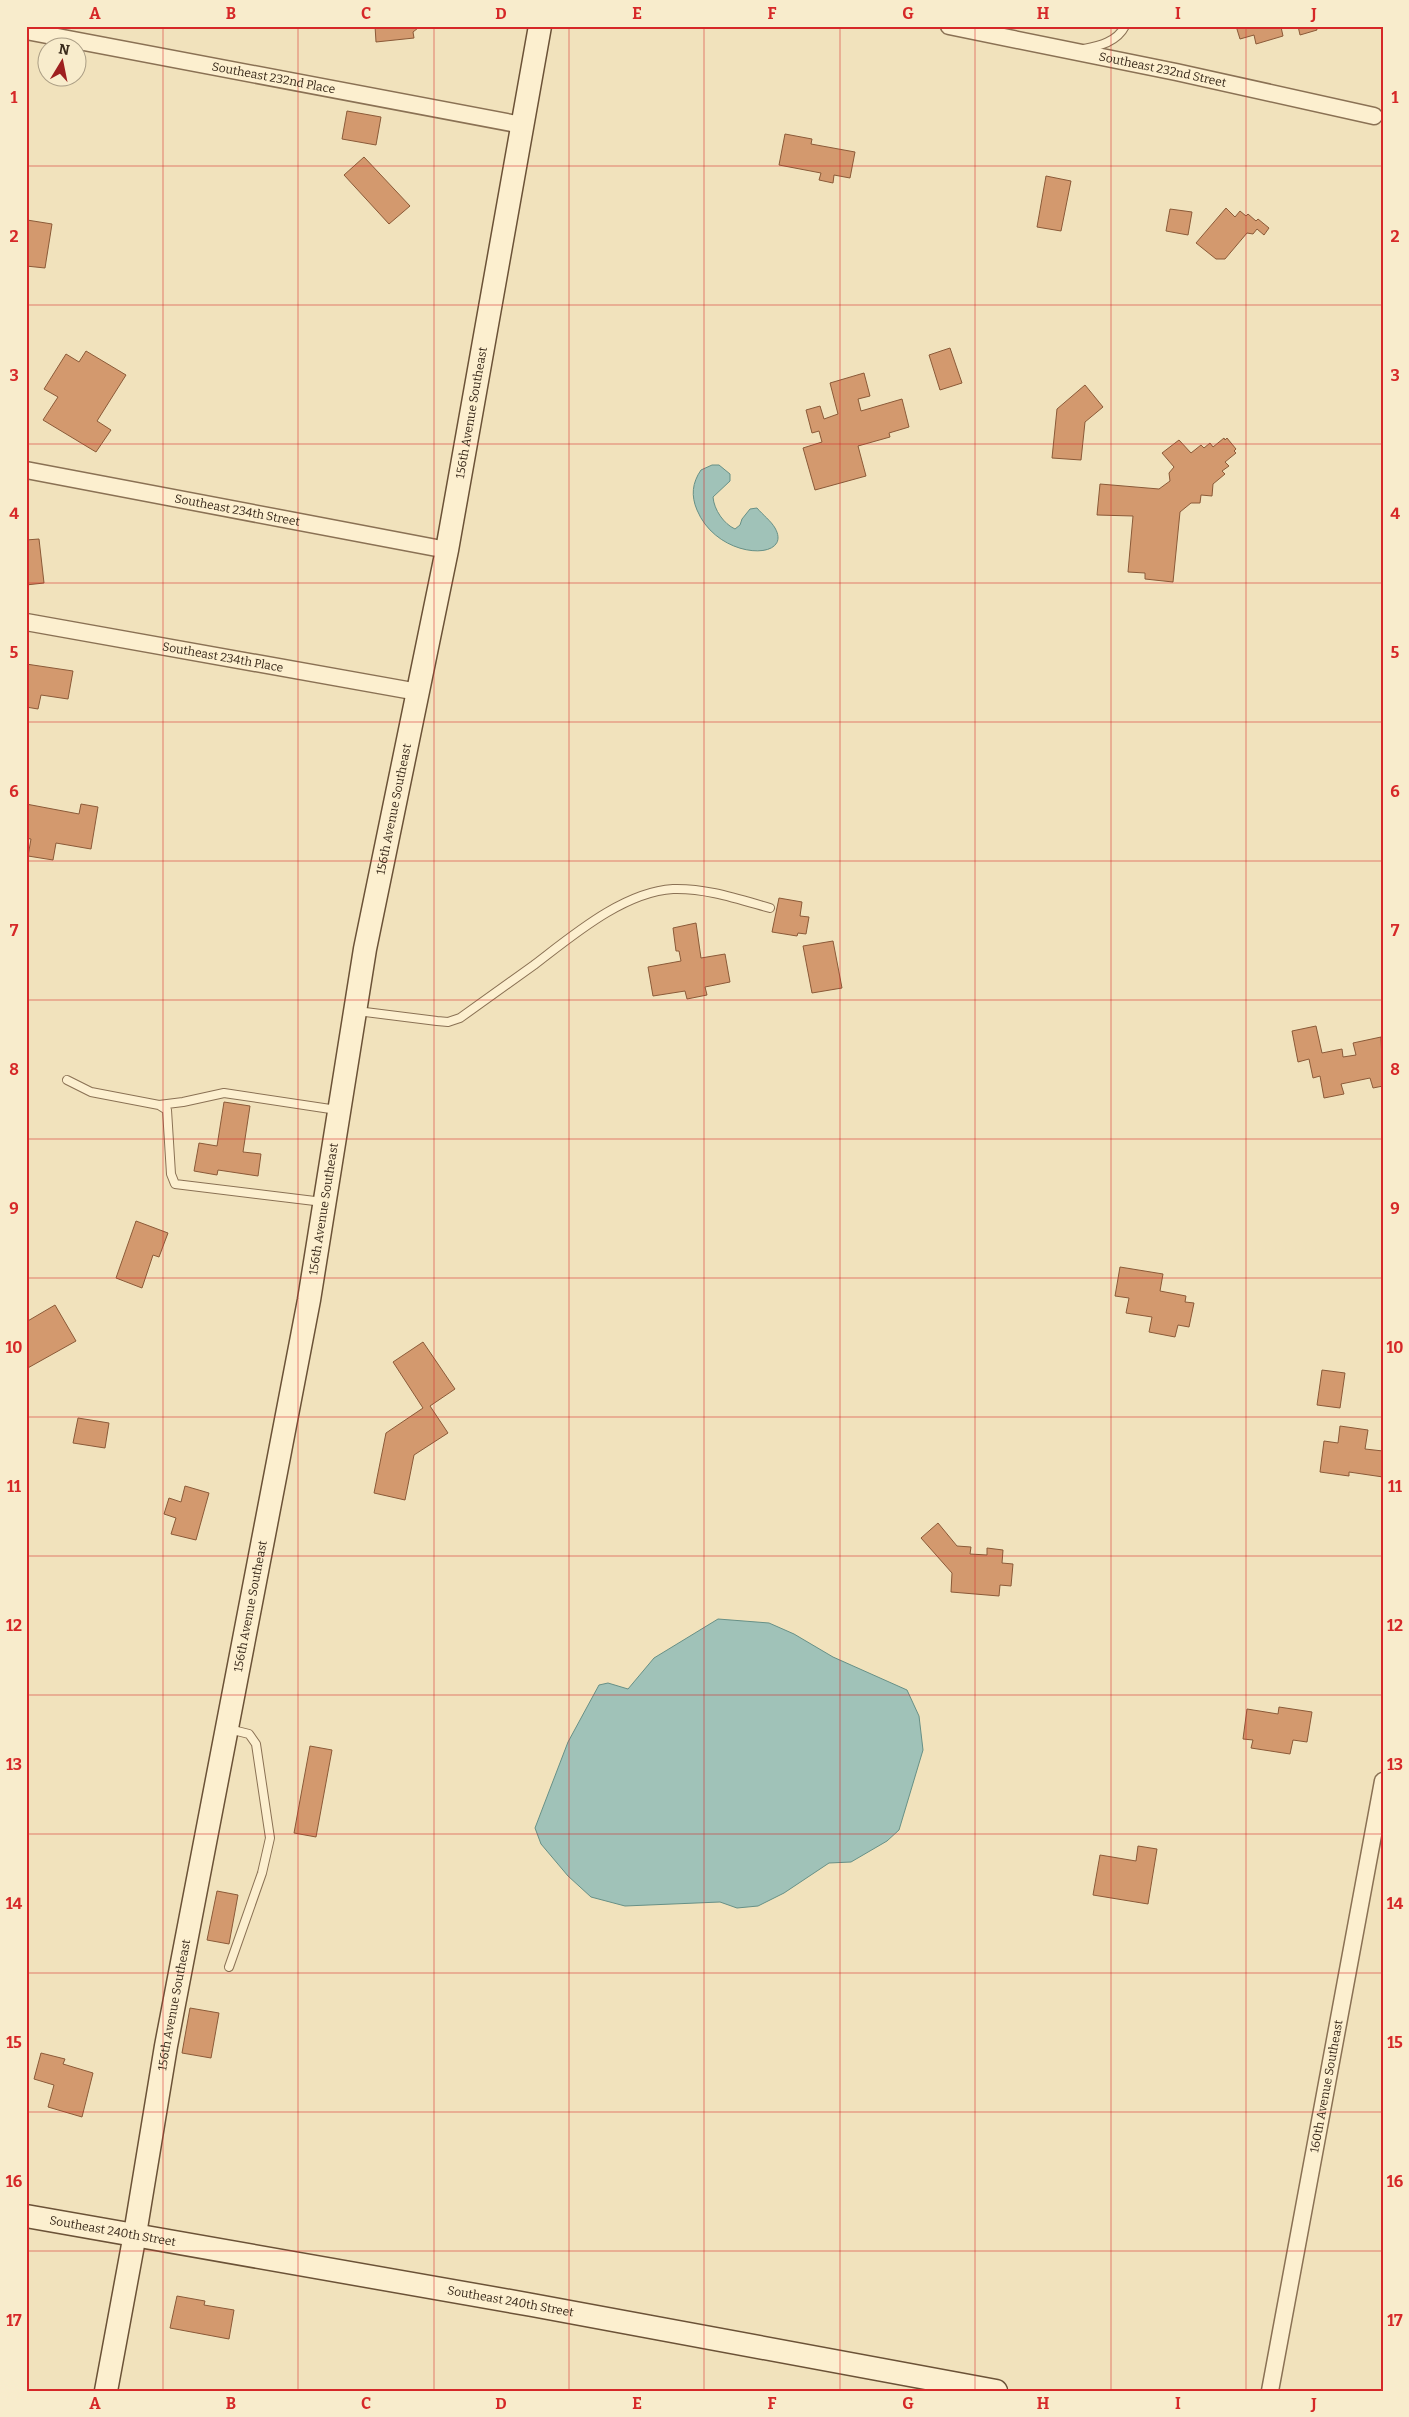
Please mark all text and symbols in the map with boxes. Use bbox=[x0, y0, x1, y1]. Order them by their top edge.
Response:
text: A bbox=[89, 4, 101, 23]
text: B bbox=[226, 4, 236, 23]
text: C bbox=[361, 4, 371, 23]
text: D bbox=[495, 4, 507, 23]
text: E bbox=[632, 4, 642, 23]
text: F bbox=[768, 4, 777, 23]
text: G bbox=[902, 4, 914, 23]
text: H bbox=[1037, 4, 1050, 23]
text: I bbox=[1175, 4, 1181, 23]
text: J bbox=[1310, 4, 1317, 23]
north arrow bbox=[38, 38, 88, 88]
text: N bbox=[57, 40, 71, 59]
street label: Southeast 232nd Street bbox=[1098, 50, 1228, 90]
street label: Southeast 232nd Place bbox=[211, 59, 336, 96]
text: 1 bbox=[11, 88, 18, 107]
text: 1 bbox=[1392, 88, 1399, 107]
text: 2 bbox=[9, 227, 19, 246]
text: 2 bbox=[1390, 227, 1400, 246]
street label: 156th Avenue Southeast bbox=[453, 345, 490, 480]
text: 3 bbox=[9, 366, 19, 385]
text: 3 bbox=[1390, 366, 1400, 385]
street label: Southeast 234th Street bbox=[173, 491, 302, 529]
text: 4 bbox=[9, 504, 19, 523]
text: 4 bbox=[1390, 504, 1400, 523]
street label: Southeast 234th Place bbox=[161, 639, 284, 675]
text: 5 bbox=[10, 643, 19, 662]
text: 5 bbox=[1391, 643, 1400, 662]
street label: 156th Avenue Southeast bbox=[373, 742, 414, 876]
text: 6 bbox=[9, 782, 19, 801]
text: 6 bbox=[1390, 782, 1400, 801]
text: 7 bbox=[10, 921, 19, 940]
text: 7 bbox=[1391, 921, 1400, 940]
text: 8 bbox=[9, 1060, 19, 1079]
text: 8 bbox=[1390, 1060, 1400, 1079]
street label: 156th Avenue Southeast bbox=[306, 1141, 341, 1276]
text: 9 bbox=[9, 1199, 19, 1218]
text: 9 bbox=[1390, 1199, 1400, 1218]
text: 10 bbox=[5, 1338, 23, 1357]
text: 10 bbox=[1386, 1338, 1404, 1357]
text: 11 bbox=[7, 1477, 21, 1496]
text: 11 bbox=[1388, 1477, 1402, 1496]
street label: 156th Avenue Southeast bbox=[231, 1539, 270, 1673]
text: 12 bbox=[6, 1616, 22, 1635]
text: 12 bbox=[1387, 1616, 1403, 1635]
text: 13 bbox=[6, 1755, 22, 1774]
text: 13 bbox=[1387, 1755, 1403, 1774]
text: 14 bbox=[6, 1894, 23, 1913]
text: 14 bbox=[1387, 1894, 1404, 1913]
street label: 156th Avenue Southeast bbox=[155, 1937, 193, 2072]
street label: 160th Avenue Southeast bbox=[1307, 2018, 1346, 2154]
text: 15 bbox=[6, 2033, 22, 2052]
text: 15 bbox=[1387, 2033, 1403, 2052]
text: 16 bbox=[6, 2172, 23, 2191]
text: 16 bbox=[1387, 2172, 1404, 2191]
street label: Southeast 240th Street bbox=[48, 2213, 178, 2249]
street label: Southeast 240th Street bbox=[446, 2283, 575, 2320]
text: 17 bbox=[6, 2311, 22, 2330]
text: 17 bbox=[1387, 2311, 1403, 2330]
text: A bbox=[89, 2394, 101, 2413]
text: B bbox=[226, 2394, 236, 2413]
text: C bbox=[361, 2394, 371, 2413]
text: D bbox=[495, 2394, 507, 2413]
text: E bbox=[632, 2394, 642, 2413]
text: F bbox=[768, 2394, 777, 2413]
text: G bbox=[902, 2394, 914, 2413]
text: H bbox=[1037, 2394, 1050, 2413]
text: I bbox=[1175, 2394, 1181, 2413]
text: J bbox=[1310, 2394, 1317, 2413]

